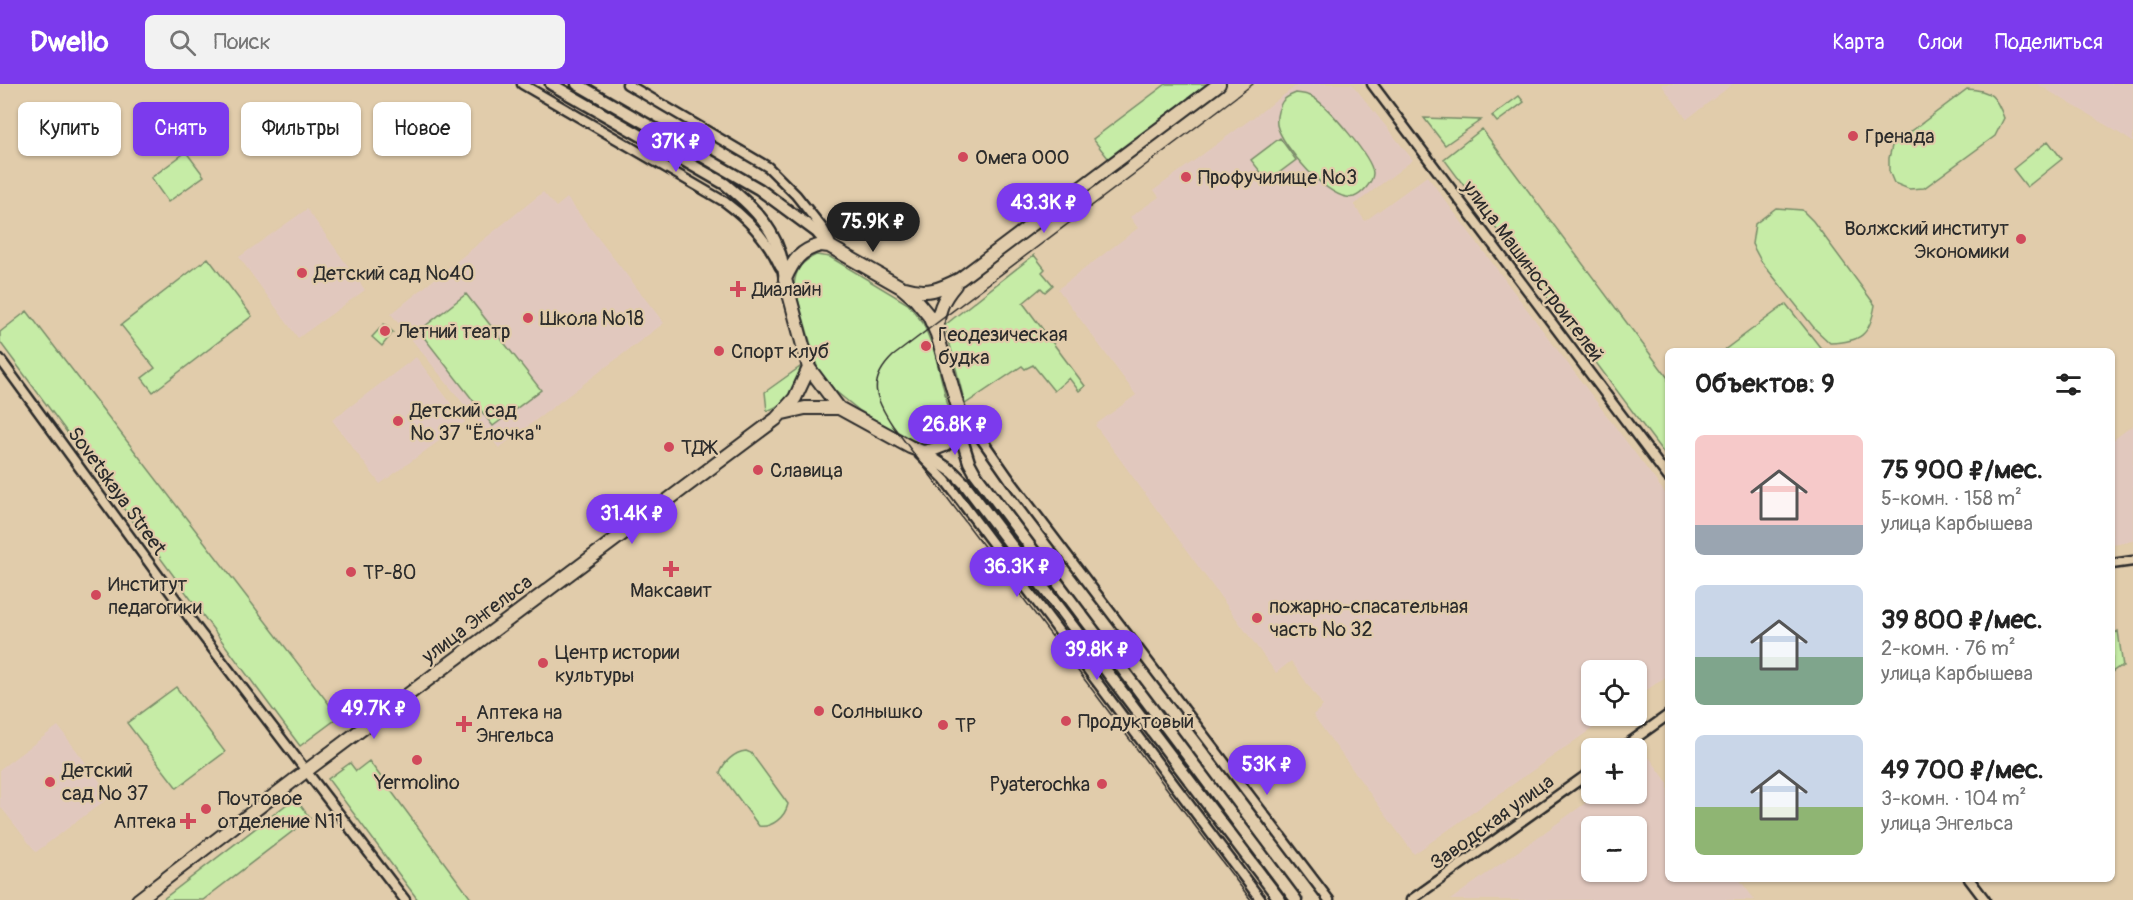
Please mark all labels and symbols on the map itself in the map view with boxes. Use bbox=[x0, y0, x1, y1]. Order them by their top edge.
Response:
pin: 37K ₽ bbox=[634, 122, 718, 173]
place label: Гренада bbox=[1865, 124, 1934, 149]
marker: Гренада bbox=[1846, 129, 1860, 143]
place label: Омега ООО bbox=[975, 145, 1069, 170]
marker: Омега ООО bbox=[956, 150, 970, 164]
place label: Профучилище №3 bbox=[1198, 165, 1357, 190]
marker: Профучилище №3 bbox=[1179, 170, 1193, 184]
street label: улица Машиностроителей bbox=[1456, 175, 1609, 367]
pin: 43.3K ₽ bbox=[989, 183, 1099, 234]
pin: 75.9K ₽ bbox=[818, 202, 928, 253]
place label: Волжский институт Экономики bbox=[1844, 216, 2009, 264]
marker: Волжский институт Экономики bbox=[2014, 232, 2028, 246]
place label: Детский сад №40 bbox=[313, 261, 475, 286]
marker: Детский сад №40 bbox=[295, 266, 309, 280]
place label: Диалайн bbox=[751, 277, 822, 302]
marker: Диалайн bbox=[729, 280, 747, 298]
place label: Школа №18 bbox=[540, 306, 644, 331]
marker: Школа №18 bbox=[521, 311, 535, 325]
place label: Летний театр bbox=[396, 319, 510, 344]
place label: Геодезическая будка bbox=[938, 322, 1068, 370]
marker: Летний театр bbox=[378, 324, 392, 338]
place label: Спорт клуб bbox=[731, 339, 829, 364]
marker: Геодезическая будка bbox=[919, 339, 933, 353]
marker: Спорт клуб bbox=[712, 344, 726, 358]
place label: Детский сад № 37 "Ёлочка" bbox=[409, 398, 542, 446]
pin: 26.8K ₽ bbox=[900, 405, 1010, 456]
marker: Детский сад № 37 "Ёлочка" bbox=[391, 414, 405, 428]
street label: Sovetskaya Street bbox=[62, 422, 172, 561]
place label: ТДЖ bbox=[681, 435, 718, 460]
marker: ТДЖ bbox=[662, 440, 676, 454]
place label: Славица bbox=[770, 458, 843, 483]
marker: Славица bbox=[751, 463, 765, 477]
pin: 31.4K ₽ bbox=[577, 494, 687, 545]
pin: 36.3K ₽ bbox=[962, 547, 1072, 598]
place label: ТР-80 bbox=[363, 560, 416, 585]
marker: Максавит bbox=[664, 562, 678, 576]
marker: ТР-80 bbox=[344, 565, 358, 579]
street label: улица Энгельса bbox=[416, 569, 537, 669]
place label: Институт педагогики bbox=[108, 572, 202, 620]
place label: Максавит bbox=[630, 578, 712, 603]
marker: Институт педагогики bbox=[89, 588, 103, 602]
place label: пожарно-спасательная часть № 32 bbox=[1269, 594, 1468, 642]
marker: пожарно-спасательная часть № 32 bbox=[1250, 611, 1264, 625]
pin: 39.8K ₽ bbox=[1042, 630, 1152, 681]
place label: Центр истории культуры bbox=[555, 640, 680, 688]
marker: Центр истории культуры bbox=[536, 656, 550, 670]
pin: 49.7K ₽ bbox=[319, 689, 429, 740]
place label: Солнышко bbox=[831, 699, 923, 724]
place label: Аптека на Энгельса bbox=[476, 700, 562, 748]
marker: Солнышко bbox=[812, 704, 826, 718]
place label: Продуктовый bbox=[1078, 709, 1194, 734]
place label: ТР bbox=[955, 713, 976, 738]
marker: Продуктовый bbox=[1059, 714, 1073, 728]
marker: Аптека на Энгельса bbox=[457, 717, 471, 731]
marker: ТР bbox=[936, 718, 950, 732]
pin: 53K ₽ bbox=[1225, 745, 1309, 796]
marker: Yermolino bbox=[410, 753, 424, 767]
place label: Детский сад № 37 bbox=[61, 758, 149, 806]
street label: Заводская улица bbox=[1425, 769, 1559, 875]
place label: Yermolino bbox=[373, 770, 460, 795]
place label: Pyaterochka bbox=[989, 772, 1090, 797]
marker: Детский сад № 37 bbox=[43, 775, 57, 789]
marker: Pyaterochka bbox=[1095, 777, 1109, 791]
place label: Почтовое отделение N11 bbox=[218, 786, 343, 834]
marker: Почтовое отделение N11 bbox=[199, 802, 213, 816]
place label: Аптека bbox=[113, 809, 176, 834]
marker: Аптека bbox=[181, 814, 195, 828]

